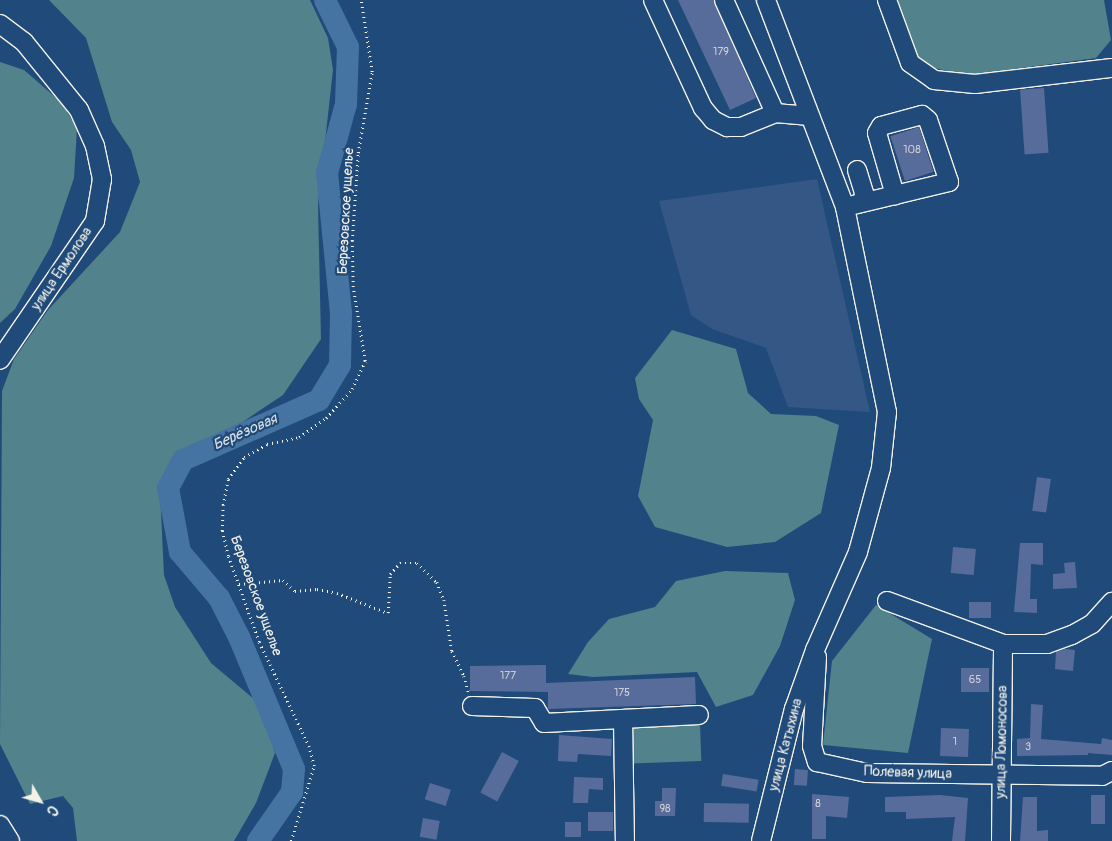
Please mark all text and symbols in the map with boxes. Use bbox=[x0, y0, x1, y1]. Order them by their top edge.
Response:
house number: 179 bbox=[713, 45, 729, 59]
house number: 108 bbox=[903, 143, 921, 157]
street label: Березовское ущелье bbox=[334, 147, 358, 275]
street label: улица Ермолова bbox=[28, 224, 96, 314]
water label: Берёзовая bbox=[210, 410, 280, 454]
street label: Березовское ущелье bbox=[226, 534, 286, 658]
house number: 177 bbox=[500, 669, 516, 683]
house number: 65 bbox=[969, 673, 981, 687]
street label: улица Ломоносова bbox=[993, 685, 1011, 799]
house number: 175 bbox=[614, 686, 630, 700]
street label: улица Катыхина bbox=[766, 697, 806, 793]
house number: 1 bbox=[953, 735, 957, 749]
house number: 3 bbox=[1025, 740, 1031, 754]
street label: Полевая улица bbox=[864, 763, 952, 783]
north arrow bbox=[15, 776, 65, 826]
house number: 8 bbox=[815, 797, 821, 811]
text: С bbox=[43, 802, 62, 819]
house number: 98 bbox=[659, 802, 671, 816]

